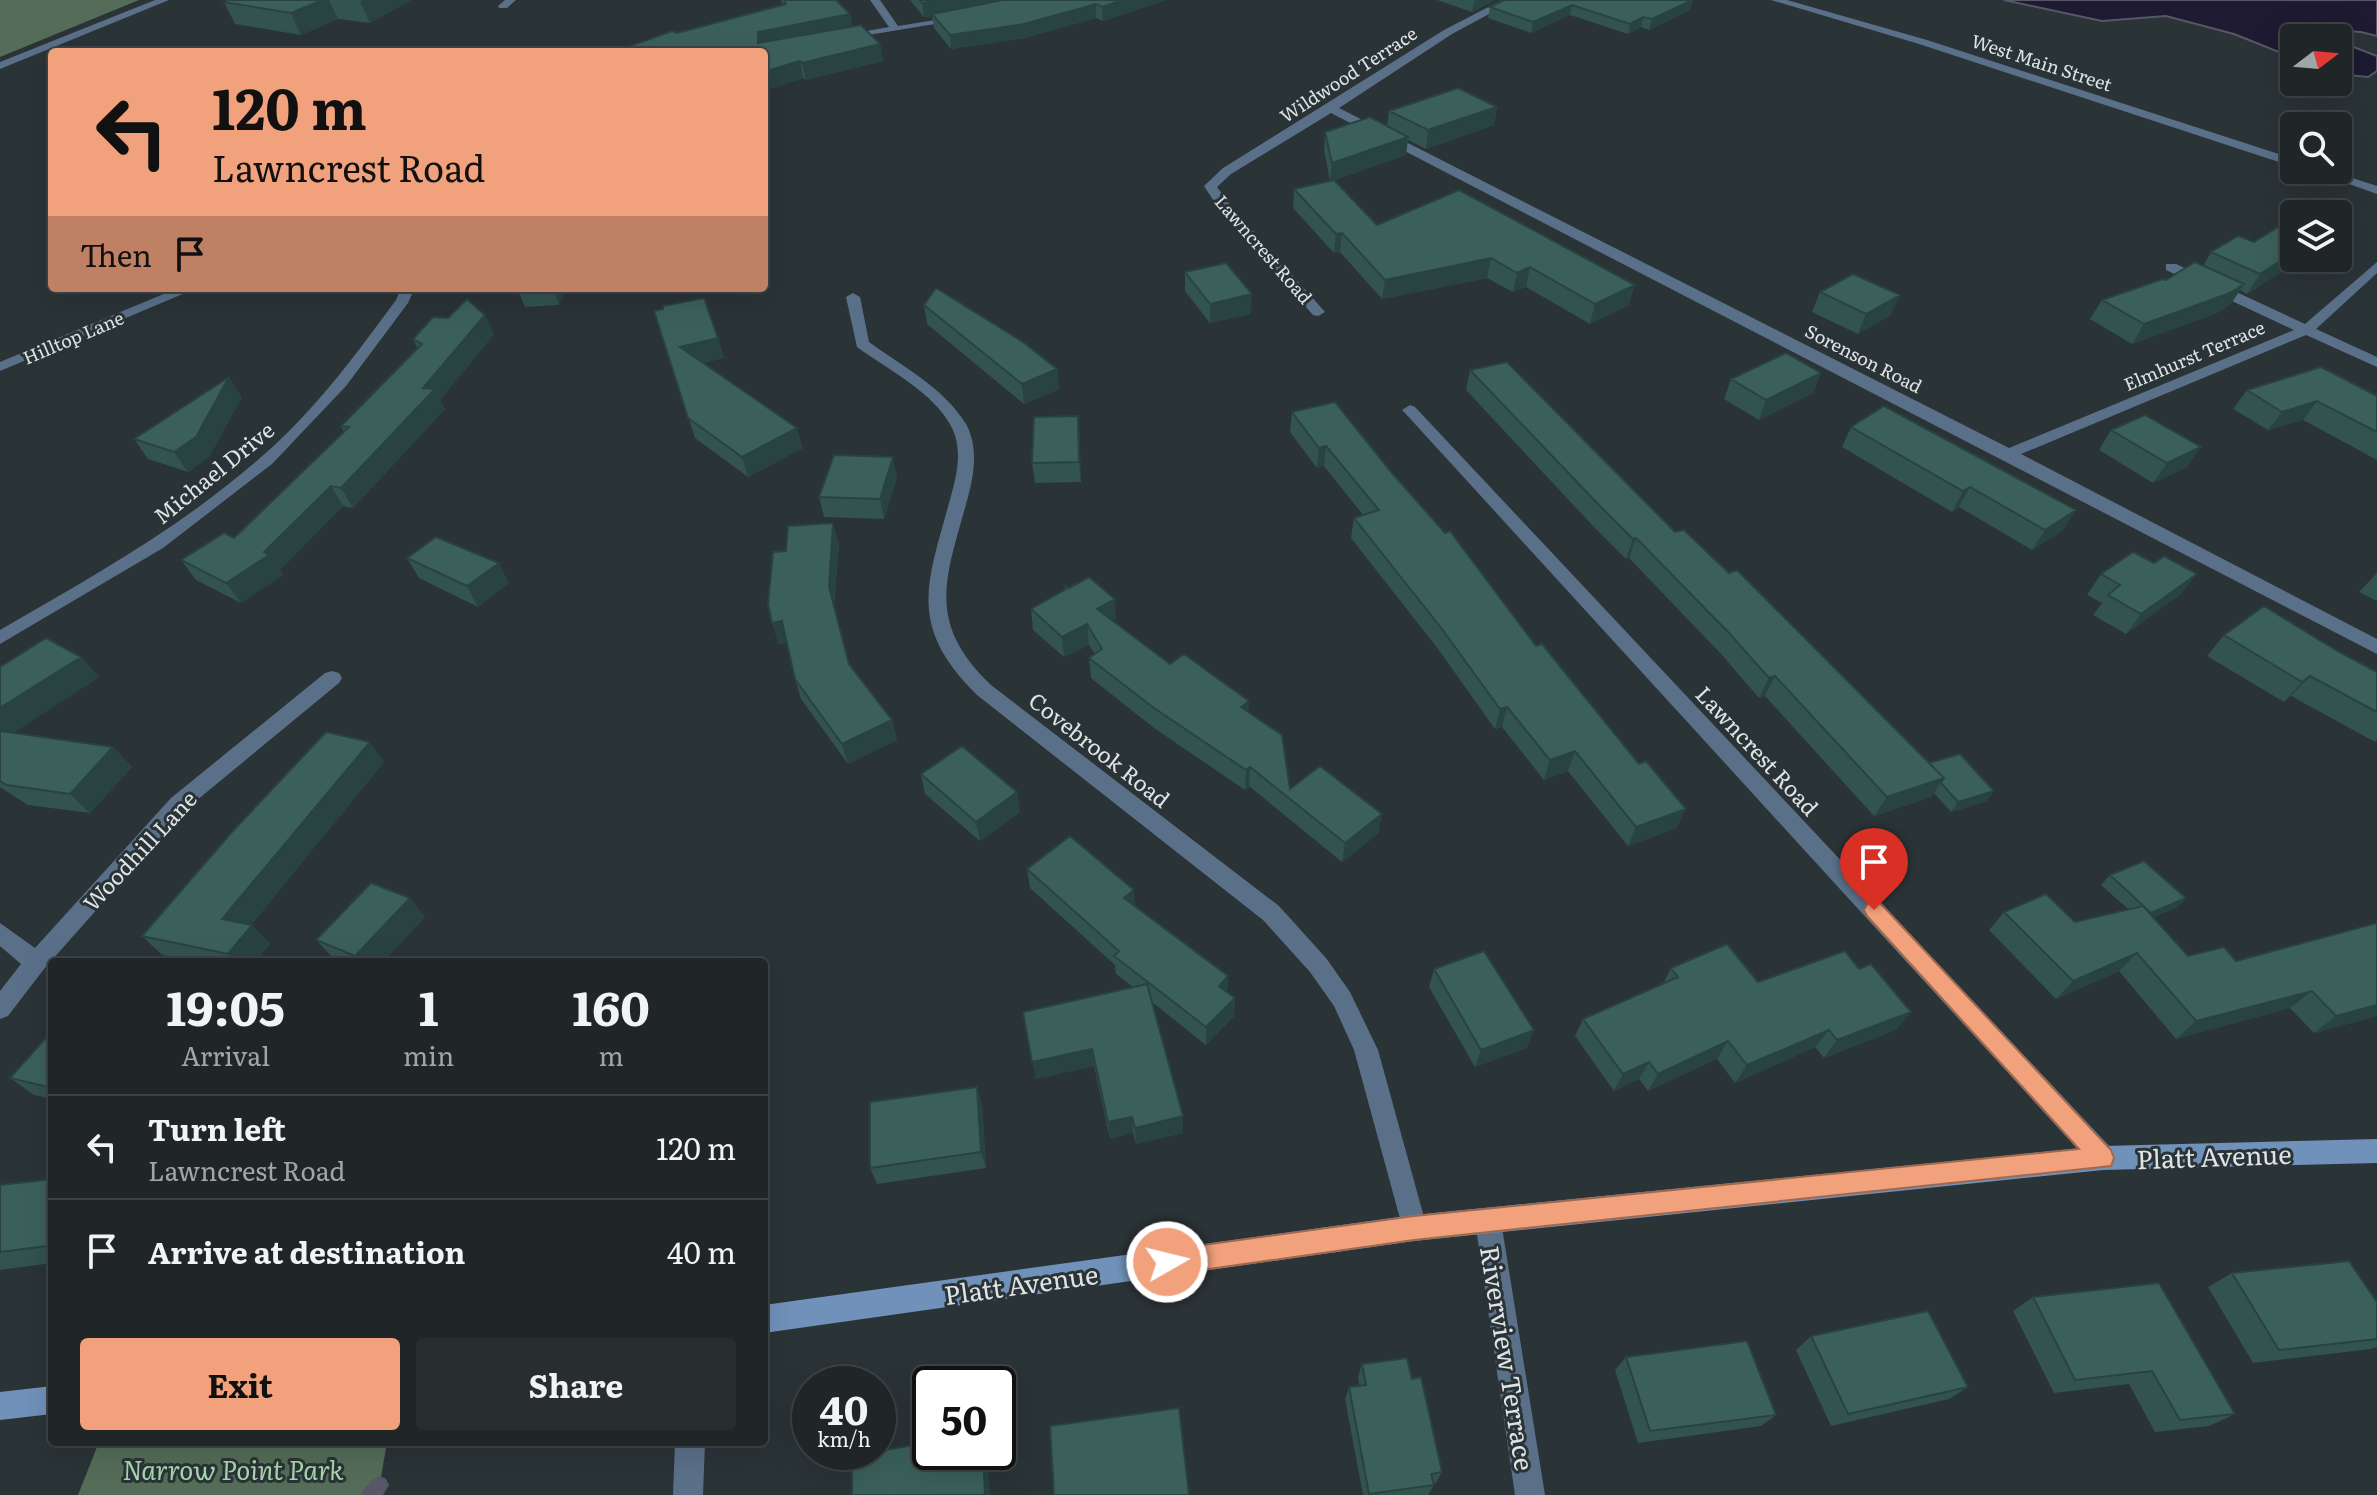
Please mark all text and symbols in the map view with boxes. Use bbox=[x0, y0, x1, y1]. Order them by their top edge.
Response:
street label: Wildwood Terrace bbox=[1274, 19, 1422, 129]
north arrow bbox=[2280, 24, 2352, 96]
map controls bbox=[2280, 24, 2352, 272]
street label: West Main Street bbox=[1968, 27, 2116, 98]
text: 120 m bbox=[212, 64, 367, 147]
icon: left bbox=[80, 80, 184, 184]
button: search bbox=[2280, 112, 2352, 184]
text: Lawncrest Road bbox=[212, 140, 485, 193]
street label: Lawncrest Road bbox=[1209, 189, 1319, 309]
button: layers bbox=[2280, 200, 2352, 272]
text: Then bbox=[80, 232, 152, 276]
icon: arrive bbox=[168, 232, 212, 276]
street label: Hilltop Lane bbox=[18, 304, 128, 370]
street label: Elmhurst Terrace bbox=[2119, 313, 2269, 397]
street label: Sorenson Road bbox=[1801, 317, 1927, 399]
street label: Michael Drive bbox=[146, 413, 280, 531]
street label: Lawncrest Road bbox=[1689, 678, 1827, 822]
street label: Covebrook Road bbox=[1022, 683, 1178, 815]
street label: Woodhill Lane bbox=[74, 782, 204, 918]
pin bbox=[1840, 828, 1908, 910]
icon: arrive bbox=[1852, 840, 1896, 884]
text: 19:05 bbox=[166, 970, 285, 1041]
text: 1 bbox=[419, 970, 439, 1041]
text: 160 bbox=[572, 970, 650, 1041]
text: Arrival bbox=[181, 1035, 270, 1074]
text: min bbox=[403, 1035, 454, 1074]
text: m bbox=[598, 1035, 624, 1074]
text: Turn left bbox=[148, 1106, 286, 1150]
icon: left bbox=[80, 1125, 124, 1169]
text: 120 m bbox=[656, 1125, 736, 1169]
street label: Platt Avenue bbox=[2136, 1133, 2292, 1177]
text: Lawncrest Road bbox=[148, 1150, 345, 1189]
position arrow bbox=[1125, 1220, 1209, 1304]
icon: arrive bbox=[80, 1229, 124, 1273]
text: Arrive at destination bbox=[148, 1229, 465, 1273]
text: 40 m bbox=[667, 1229, 736, 1273]
street label: Riverview Terrace bbox=[1472, 1243, 1546, 1473]
street label: Platt Avenue bbox=[941, 1253, 1101, 1313]
button: Exit bbox=[80, 1338, 400, 1430]
button: Share bbox=[416, 1338, 736, 1430]
speed limit sign: 50 bbox=[912, 1366, 1016, 1470]
text: 40 bbox=[820, 1378, 868, 1437]
text: km/h bbox=[817, 1423, 871, 1453]
park label: Narrow Point Park bbox=[122, 1449, 344, 1488]

